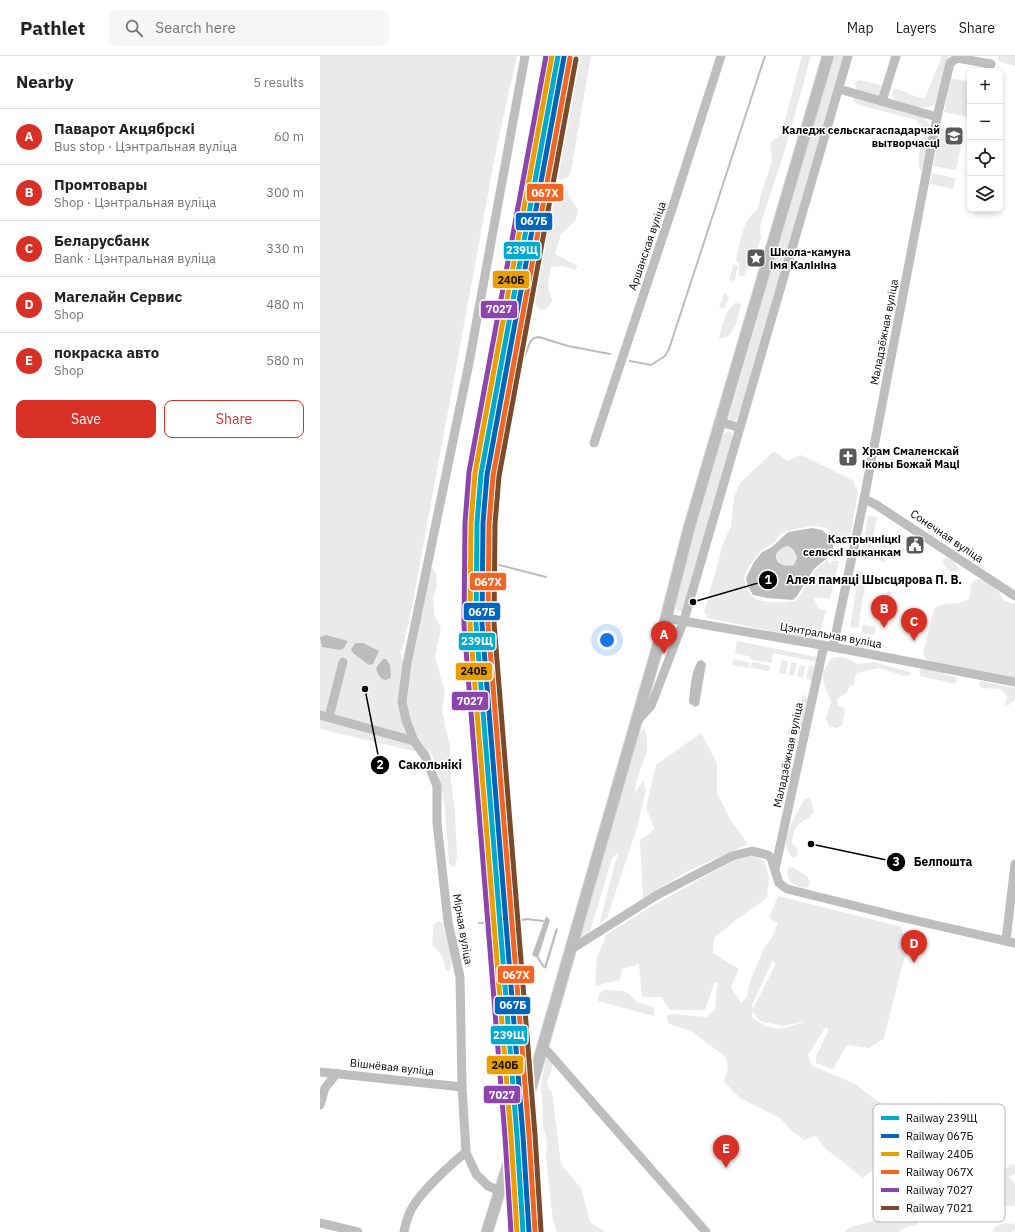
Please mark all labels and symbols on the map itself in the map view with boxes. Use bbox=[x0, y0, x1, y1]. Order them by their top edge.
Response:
place label: Каледж сельскагаспадарчай вытворчасці bbox=[782, 123, 940, 150]
school or university icon: Каледж сельскагаспадарчай вытворчасці bbox=[943, 125, 965, 147]
line badge: 067Х bbox=[526, 183, 564, 202]
text: 067Х bbox=[531, 186, 559, 200]
street label: Аршанская вуліца bbox=[625, 200, 669, 292]
line badge: 067Б bbox=[515, 212, 553, 231]
text: 067Б bbox=[520, 214, 548, 228]
line badge: 239Щ bbox=[503, 241, 541, 260]
text: 239Щ bbox=[506, 243, 538, 257]
place label: Школа-камуна імя Калініна bbox=[770, 245, 851, 272]
place icon: Школа-камуна імя Калініна bbox=[745, 247, 767, 269]
line badge: 240Б bbox=[492, 270, 530, 289]
text: 240Б bbox=[497, 273, 525, 287]
street label: Маладзёжная вуліца bbox=[867, 278, 901, 386]
line badge: 7027 bbox=[480, 300, 518, 319]
text: 7027 bbox=[486, 302, 513, 316]
place label: Храм Смаленскай іконы Божай Маці bbox=[862, 444, 960, 471]
church icon: Храм Смаленскай іконы Божай Маці bbox=[837, 446, 859, 468]
street label: Сонечная вуліца bbox=[908, 506, 986, 566]
place label: Кастрычніцкі сельскі выканкам bbox=[803, 532, 901, 559]
public building icon: Кастрычніцкі сельскі выканкам bbox=[904, 534, 926, 556]
callout: Алея памяці Шысцярова П. В. bbox=[758, 568, 970, 592]
line badge: 067Х bbox=[469, 572, 507, 591]
text: 1 bbox=[764, 572, 772, 587]
text: Алея памяці Шысцярова П. В. bbox=[786, 572, 962, 587]
text: 067Х bbox=[474, 575, 502, 589]
pin: B bbox=[871, 595, 897, 628]
line badge: 067Б bbox=[463, 602, 501, 621]
text: 067Б bbox=[468, 605, 496, 619]
pin: C bbox=[901, 608, 927, 641]
street label: Цэнтральная вуліца bbox=[779, 619, 883, 651]
pin: A bbox=[651, 621, 677, 654]
your location bbox=[597, 630, 617, 650]
line badge: 239Щ bbox=[458, 632, 496, 651]
text: 239Щ bbox=[461, 634, 493, 648]
line badge: 240Б bbox=[455, 662, 493, 681]
text: 240Б bbox=[460, 664, 488, 678]
line badge: 7027 bbox=[451, 691, 489, 711]
text: 7027 bbox=[457, 694, 484, 708]
street label: Маладзёжная вуліца bbox=[770, 701, 806, 809]
callout: Сакольнікі bbox=[370, 753, 470, 777]
text: 2 bbox=[376, 757, 384, 772]
text: Сакольнікі bbox=[398, 757, 462, 772]
callout: Белпошта bbox=[886, 850, 980, 874]
text: 3 bbox=[892, 854, 900, 869]
text: Белпошта bbox=[914, 854, 973, 869]
street label: Мірная вуліца bbox=[450, 892, 476, 966]
pin: D bbox=[901, 930, 927, 963]
line badge: 067Х bbox=[497, 965, 535, 984]
text: 067Х bbox=[502, 968, 530, 982]
line badge: 067Б bbox=[494, 996, 531, 1015]
text: 067Б bbox=[499, 998, 527, 1012]
line badge: 239Щ bbox=[490, 1025, 528, 1045]
text: 239Щ bbox=[493, 1028, 525, 1042]
line badge: 240Б bbox=[486, 1055, 524, 1075]
street label: Вішнёвая вуліца bbox=[349, 1056, 435, 1078]
text: 240Б bbox=[491, 1058, 519, 1072]
line badge: 7027 bbox=[483, 1085, 521, 1104]
text: 7027 bbox=[489, 1088, 516, 1102]
legend bbox=[873, 1104, 1005, 1222]
text: Railway 239Щ bbox=[906, 1111, 978, 1125]
text: Railway 067Б bbox=[906, 1129, 974, 1143]
pin: E bbox=[713, 1135, 739, 1168]
text: Railway 240Б bbox=[906, 1147, 974, 1161]
text: Railway 067Х bbox=[906, 1165, 974, 1179]
text: Railway 7027 bbox=[906, 1183, 973, 1197]
text: Railway 7021 bbox=[906, 1201, 974, 1215]

